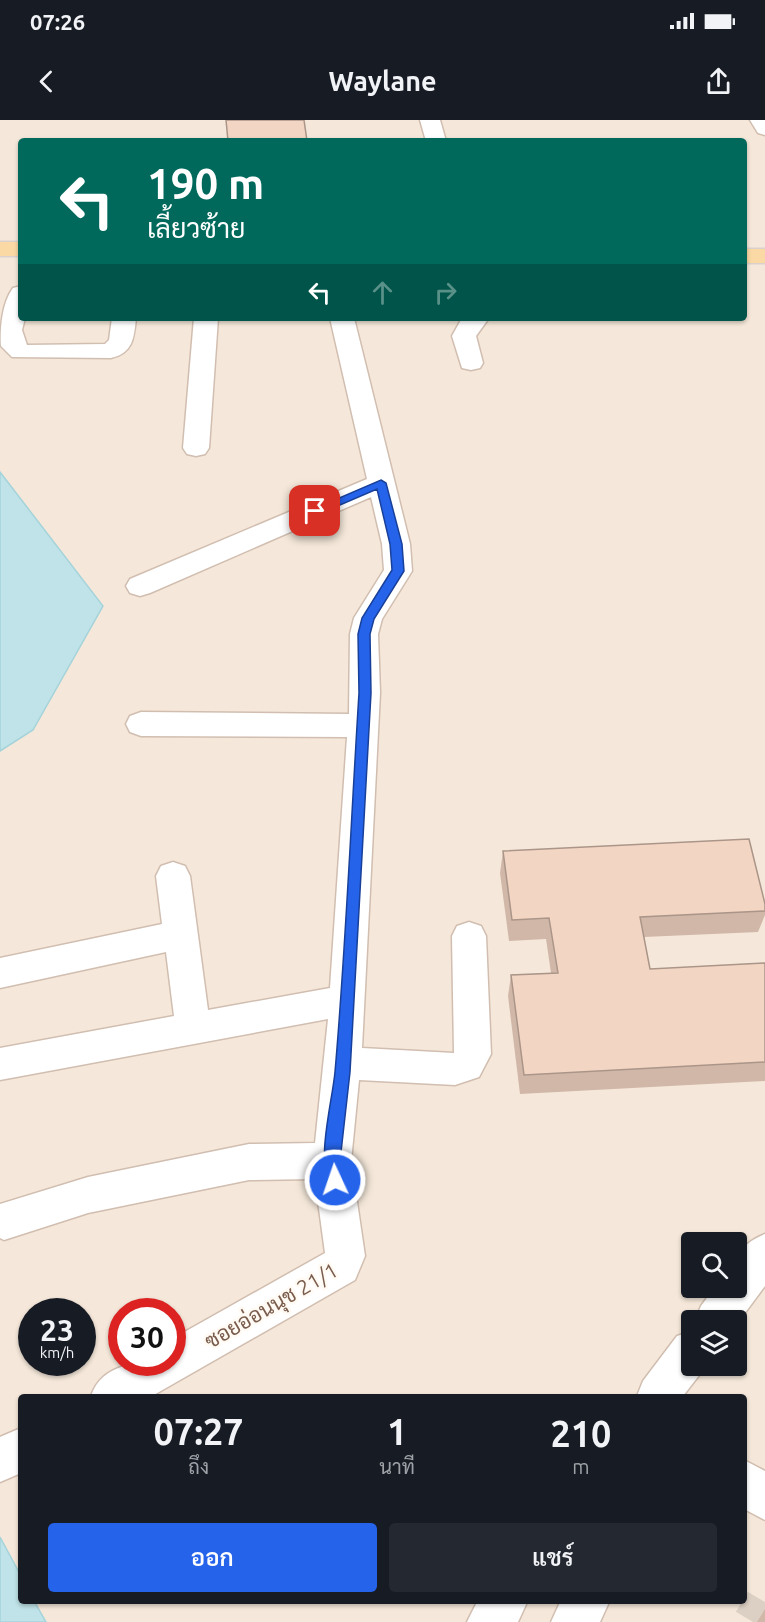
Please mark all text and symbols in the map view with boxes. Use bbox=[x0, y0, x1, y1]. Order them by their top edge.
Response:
text: 07:26 bbox=[30, 9, 85, 34]
icon: back bbox=[30, 65, 63, 98]
icon: share bbox=[702, 65, 735, 98]
text: Waylane bbox=[329, 66, 436, 96]
text: 190 m bbox=[147, 160, 264, 207]
icon: left bbox=[48, 162, 126, 240]
text: เลี้ยวซ้าย bbox=[147, 213, 245, 243]
icon: left bbox=[303, 276, 336, 309]
icon: ahead bbox=[366, 276, 399, 309]
icon: right bbox=[429, 276, 462, 309]
pin bbox=[289, 485, 340, 536]
icon: arrive bbox=[298, 494, 331, 527]
position arrow bbox=[303, 1148, 367, 1212]
map controls bbox=[681, 1232, 747, 1376]
button: search bbox=[681, 1232, 747, 1298]
street label: ซอยอ่อนนุช 21/1 bbox=[200, 1257, 343, 1355]
speed limit sign: 30 bbox=[108, 1298, 186, 1376]
button: layers bbox=[681, 1310, 747, 1376]
text: 23 bbox=[40, 1313, 74, 1347]
text: km/h bbox=[40, 1344, 74, 1361]
text: 07:27 bbox=[154, 1411, 244, 1452]
text: 1 bbox=[387, 1411, 407, 1452]
text: 210 bbox=[550, 1413, 611, 1454]
text: ถึง bbox=[188, 1455, 209, 1478]
text: นาที bbox=[379, 1455, 415, 1478]
text: m bbox=[572, 1455, 590, 1478]
button: ออก bbox=[48, 1523, 377, 1592]
button: แชร์ bbox=[389, 1523, 717, 1592]

